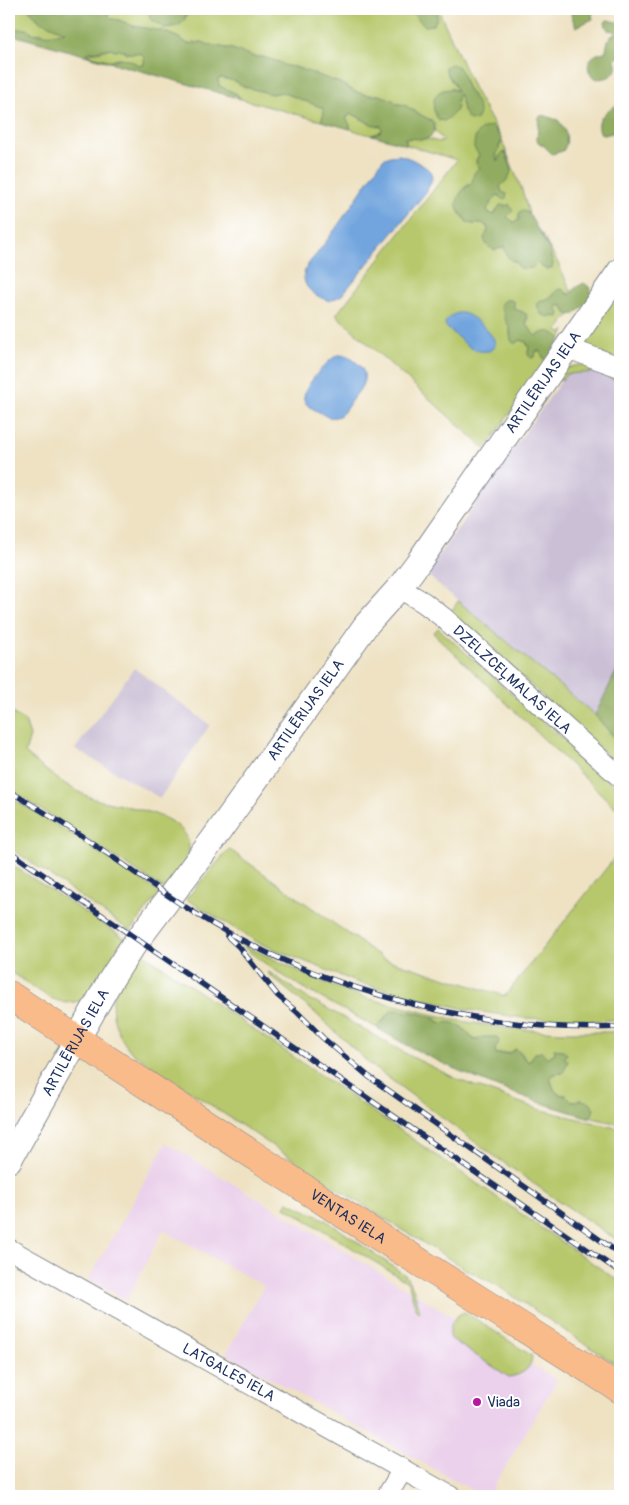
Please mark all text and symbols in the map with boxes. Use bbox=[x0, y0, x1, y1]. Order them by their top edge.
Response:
street label: ARTILĒRIJAS IELA bbox=[502, 327, 586, 437]
street label: DZELZCEĻMALAS IELA bbox=[449, 621, 575, 739]
street label: ARTILĒRIJAS IELA bbox=[263, 655, 349, 764]
street label: ARTILĒRIJAS IELA bbox=[38, 986, 114, 1100]
street label: VENTAS IELA bbox=[306, 1185, 390, 1249]
street label: LATGALES IELA bbox=[179, 1339, 279, 1406]
place label: Viada bbox=[487, 1393, 520, 1412]
marker: Viada bbox=[471, 1396, 483, 1408]

